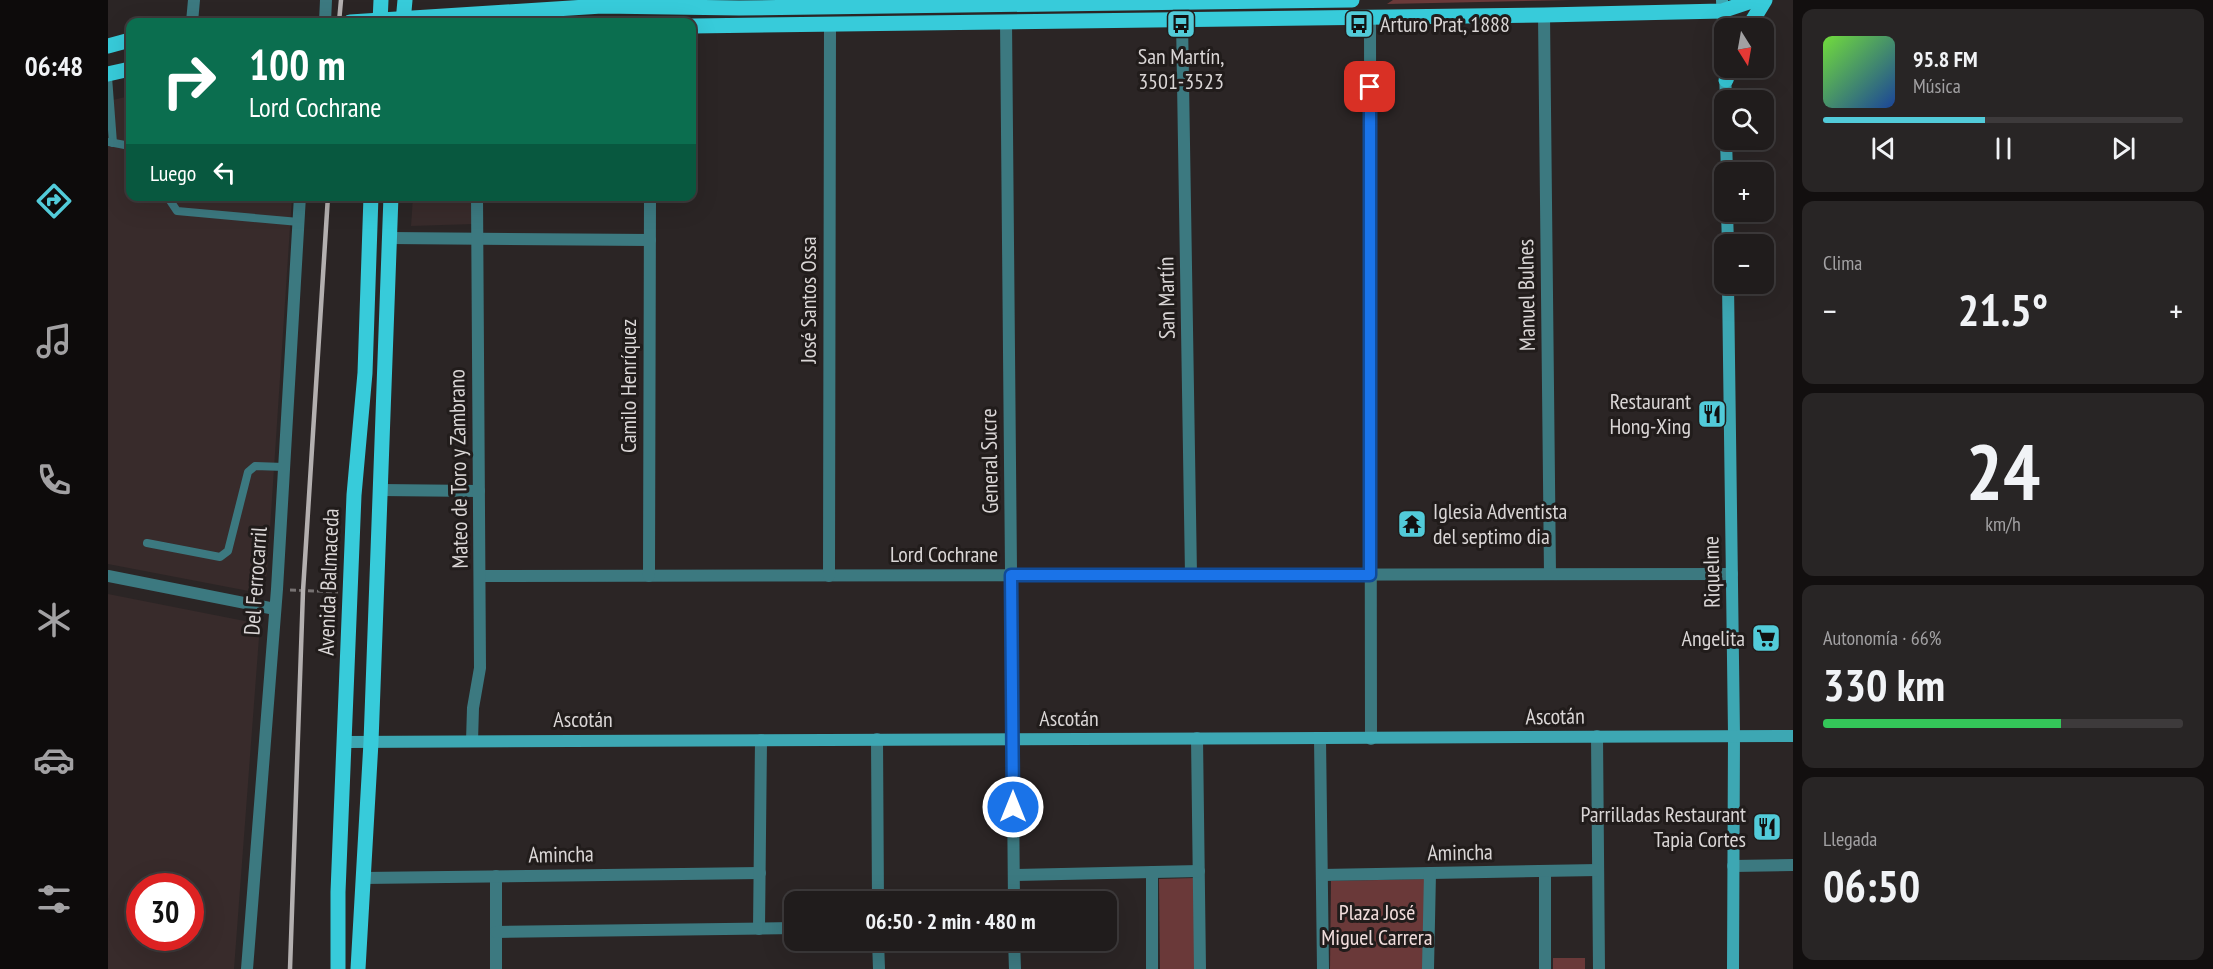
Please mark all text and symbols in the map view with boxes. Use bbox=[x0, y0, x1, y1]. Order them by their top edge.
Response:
bus stop icon: San Martín, 3501-3523 bbox=[1165, 8, 1197, 40]
bus stop icon: Arturo Prat, 1888 bbox=[1343, 8, 1375, 40]
place label: Arturo Prat, 1888 bbox=[1380, 10, 1510, 38]
north arrow bbox=[1714, 18, 1774, 78]
map controls bbox=[1714, 18, 1774, 294]
text: 100 m bbox=[249, 37, 346, 92]
icon: right bbox=[150, 42, 228, 120]
place label: San Martín, 3501-3523 bbox=[1138, 42, 1224, 95]
text: 95.8 FM bbox=[1913, 45, 1978, 73]
text: 06:48 bbox=[25, 49, 83, 83]
pin bbox=[1344, 61, 1395, 112]
icon: arrive bbox=[1353, 70, 1386, 103]
text: Música bbox=[1913, 73, 1961, 99]
text: Lord Cochrane bbox=[249, 90, 381, 124]
button: search bbox=[1714, 90, 1774, 150]
icon: previous bbox=[1867, 132, 1900, 165]
icon: pause bbox=[1987, 132, 2020, 165]
icon: next bbox=[2107, 132, 2140, 165]
icon: left bbox=[208, 156, 241, 189]
text: Luego bbox=[150, 159, 196, 187]
button: + bbox=[1714, 162, 1774, 222]
icon: directions bbox=[33, 180, 75, 222]
button: − bbox=[1714, 234, 1774, 294]
street label: José Santos Ossa bbox=[794, 236, 822, 365]
street label: Manuel Bulnes bbox=[1511, 239, 1541, 351]
text: Clima bbox=[1823, 250, 1862, 276]
street label: San Martín bbox=[1151, 257, 1181, 339]
text: 21.5° bbox=[1958, 280, 2048, 338]
text: − bbox=[1823, 289, 1837, 332]
text: + bbox=[2169, 289, 2183, 332]
street label: Camilo Henríquez bbox=[614, 319, 642, 453]
icon: music bbox=[33, 320, 75, 362]
street label: Mateo de Toro y Zambrano bbox=[442, 369, 474, 569]
place label: Restaurant Hong-Xing bbox=[1609, 387, 1691, 440]
restaurant icon: Restaurant Hong-Xing bbox=[1696, 398, 1728, 430]
street label: General Sucre bbox=[974, 408, 1004, 514]
text: 24 bbox=[1966, 421, 2040, 522]
icon: phone bbox=[33, 459, 75, 501]
place label: Iglesia Adventista del septimo dia bbox=[1433, 497, 1567, 550]
street label: Avenida Balmaceda bbox=[311, 508, 345, 656]
temple icon: Iglesia Adventista del septimo dia bbox=[1396, 508, 1428, 540]
text: km/h bbox=[1985, 511, 2021, 537]
street label: Del Ferrocarril bbox=[237, 525, 273, 636]
street label: Riquelme bbox=[1696, 536, 1726, 608]
street label: Lord Cochrane bbox=[890, 540, 998, 568]
icon: climate bbox=[33, 599, 75, 641]
supermarket icon: Angelita bbox=[1750, 622, 1782, 654]
place label: Angelita bbox=[1682, 624, 1745, 652]
text: Autonomía · 66% bbox=[1823, 625, 1941, 651]
text: 330 km bbox=[1823, 655, 1945, 713]
street label: Ascotán bbox=[1525, 701, 1585, 731]
street label: Ascotán bbox=[1039, 704, 1099, 732]
street label: Ascotán bbox=[553, 705, 613, 733]
icon: car bbox=[33, 739, 75, 781]
position arrow bbox=[981, 775, 1045, 839]
place label: Parrilladas Restaurant Tapia Cortes bbox=[1580, 800, 1746, 853]
restaurant icon: Parrilladas Restaurant Tapia Cortes bbox=[1751, 811, 1783, 843]
text: Llegada bbox=[1823, 826, 1877, 852]
street label: Amincha bbox=[1427, 837, 1493, 867]
street label: Amincha bbox=[528, 839, 594, 869]
text: 06:50 bbox=[1823, 856, 1920, 914]
speed limit sign: 30 bbox=[126, 873, 204, 951]
icon: filters bbox=[33, 878, 75, 920]
park label: Plaza José Miguel Carrera bbox=[1321, 898, 1433, 951]
text: 06:50 · 2 min · 480 m bbox=[865, 907, 1036, 935]

